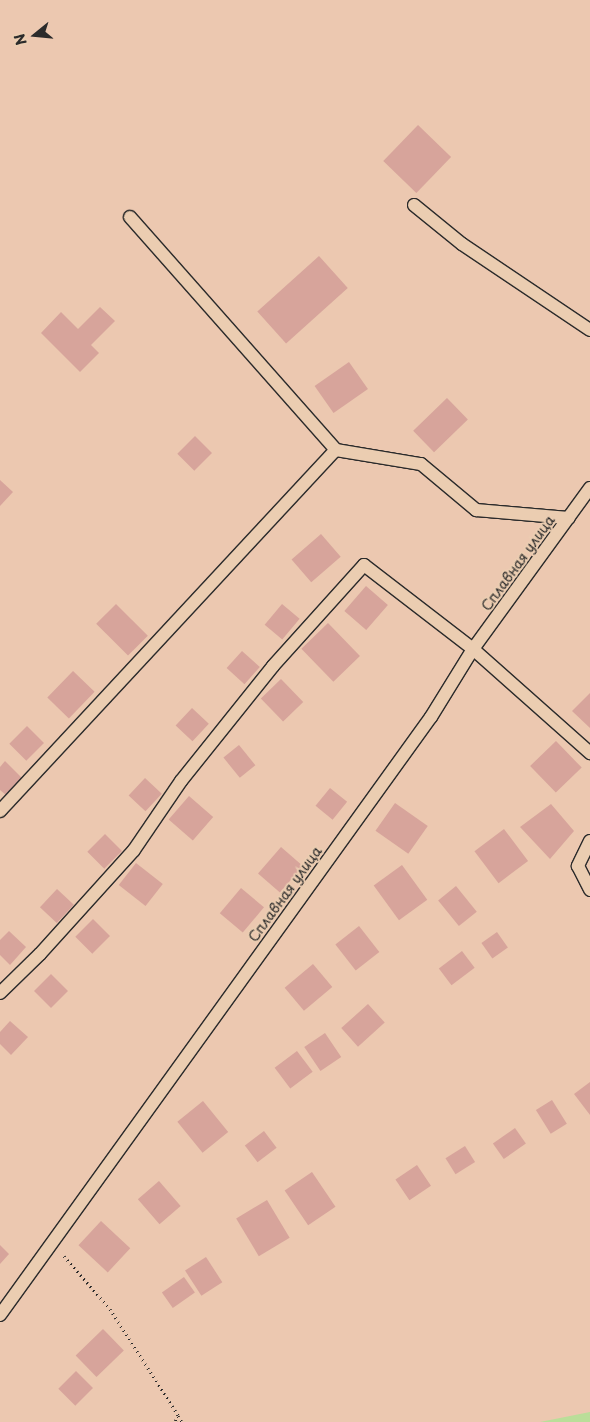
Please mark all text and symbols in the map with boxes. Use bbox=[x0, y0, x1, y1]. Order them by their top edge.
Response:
north arrow bbox=[10, 10, 60, 60]
text: N bbox=[9, 31, 32, 48]
street label: Сплавная улица bbox=[477, 512, 559, 614]
street label: Сплавная улица bbox=[244, 843, 326, 945]

